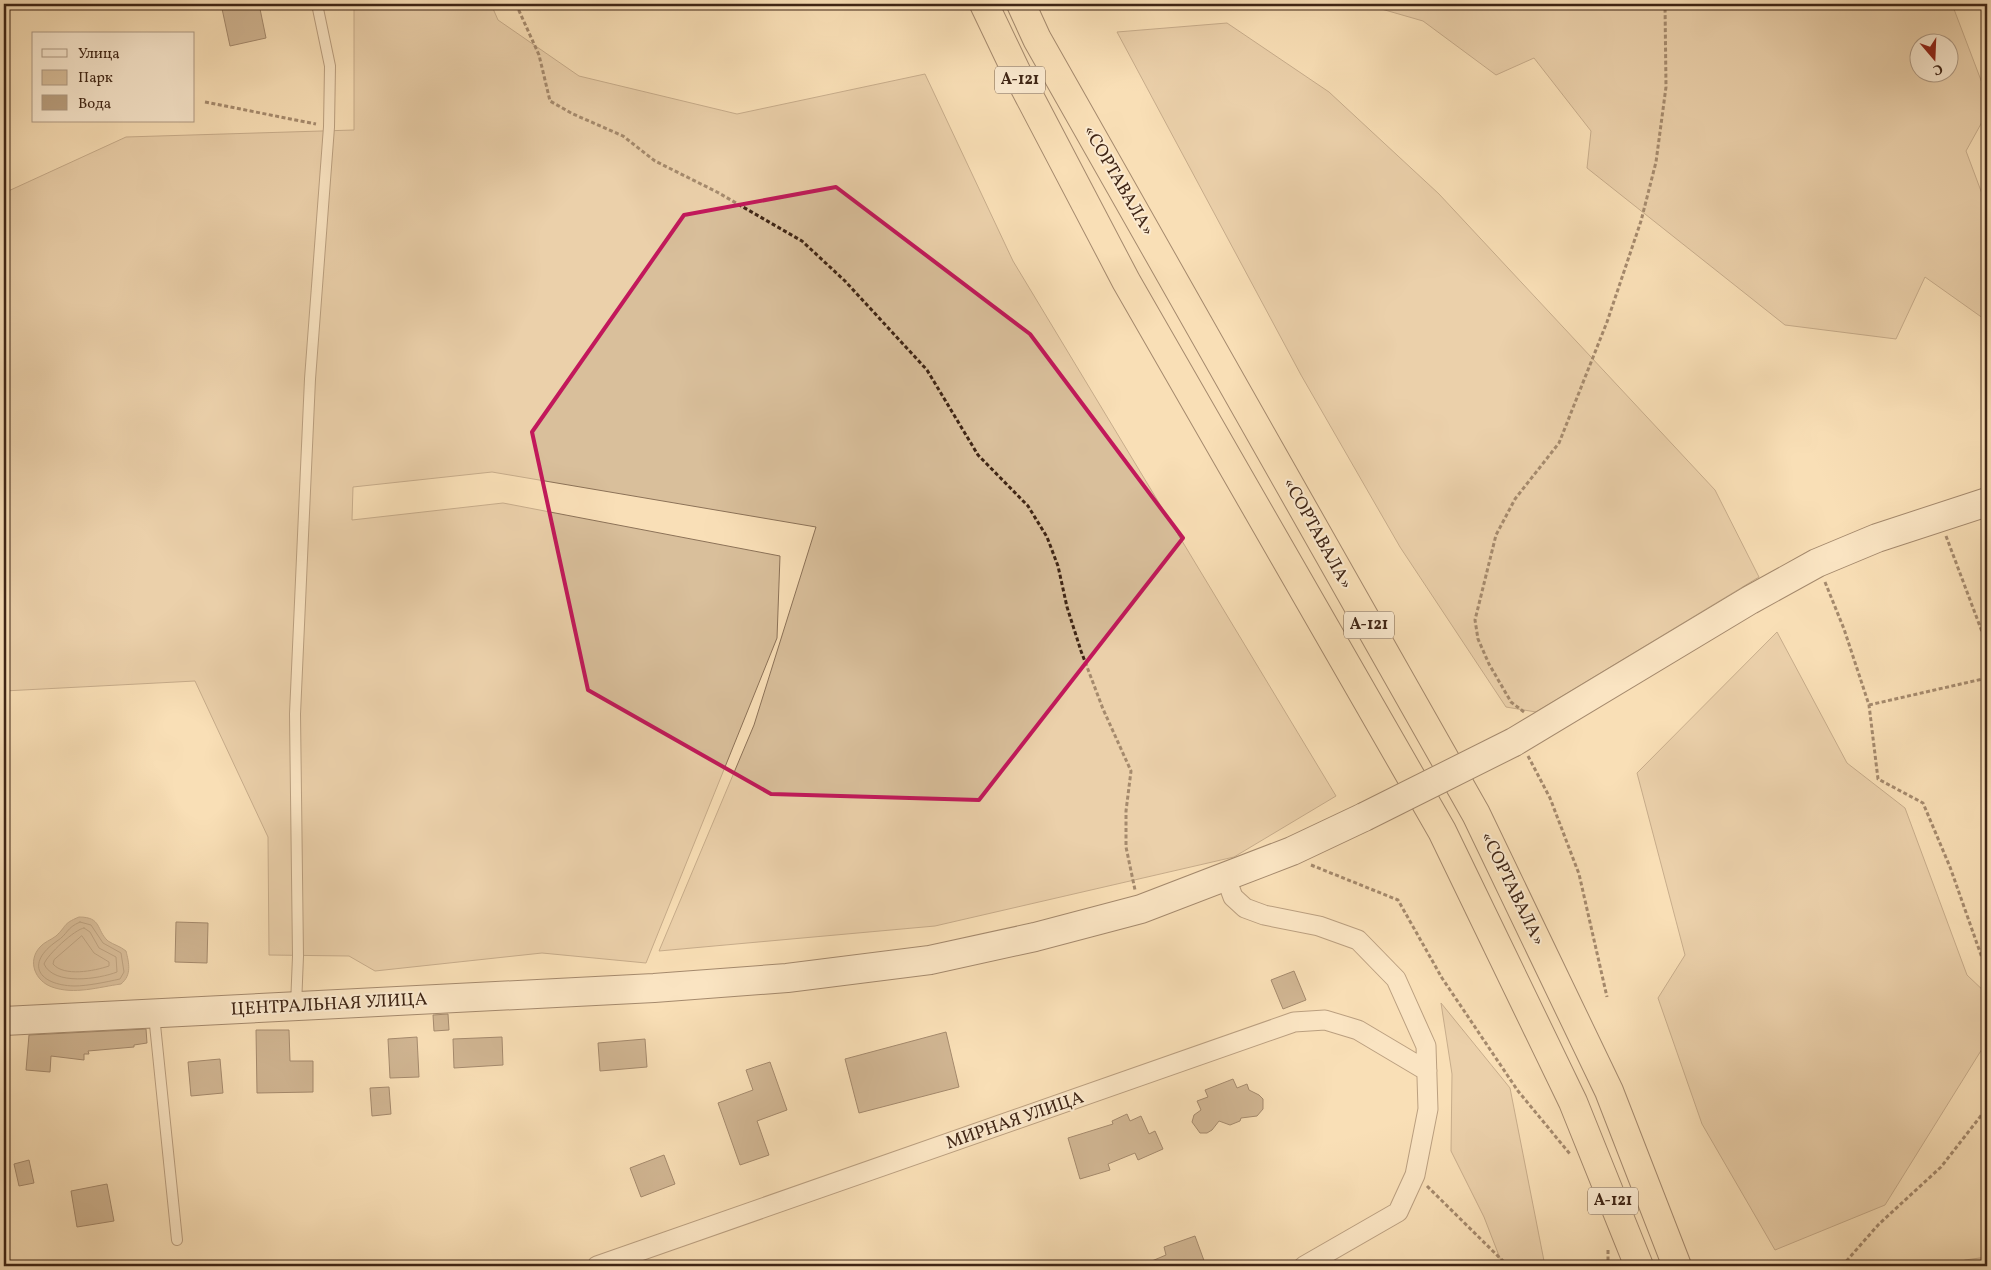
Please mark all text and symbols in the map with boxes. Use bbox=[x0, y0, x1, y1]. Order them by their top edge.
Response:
legend bbox=[32, 32, 195, 122]
north arrow bbox=[1908, 32, 1958, 82]
text: Улица bbox=[78, 44, 120, 65]
text: С bbox=[1930, 58, 1945, 79]
road number: А-121 bbox=[995, 66, 1045, 94]
text: Парк bbox=[78, 68, 113, 89]
text: Вода bbox=[78, 94, 111, 115]
street label: «СОРТАВАЛА» bbox=[1076, 121, 1160, 241]
street label: «СОРТАВАЛА» bbox=[1276, 474, 1358, 594]
road number: А-121 bbox=[1344, 612, 1394, 638]
street label: «СОРТАВАЛА» bbox=[1474, 828, 1550, 950]
street label: ЦЕНТРАЛЬНАЯ УЛИЦА bbox=[230, 987, 428, 1023]
street label: МИРНАЯ УЛИЦА bbox=[943, 1086, 1088, 1156]
road number: А-121 bbox=[1588, 1188, 1638, 1214]

